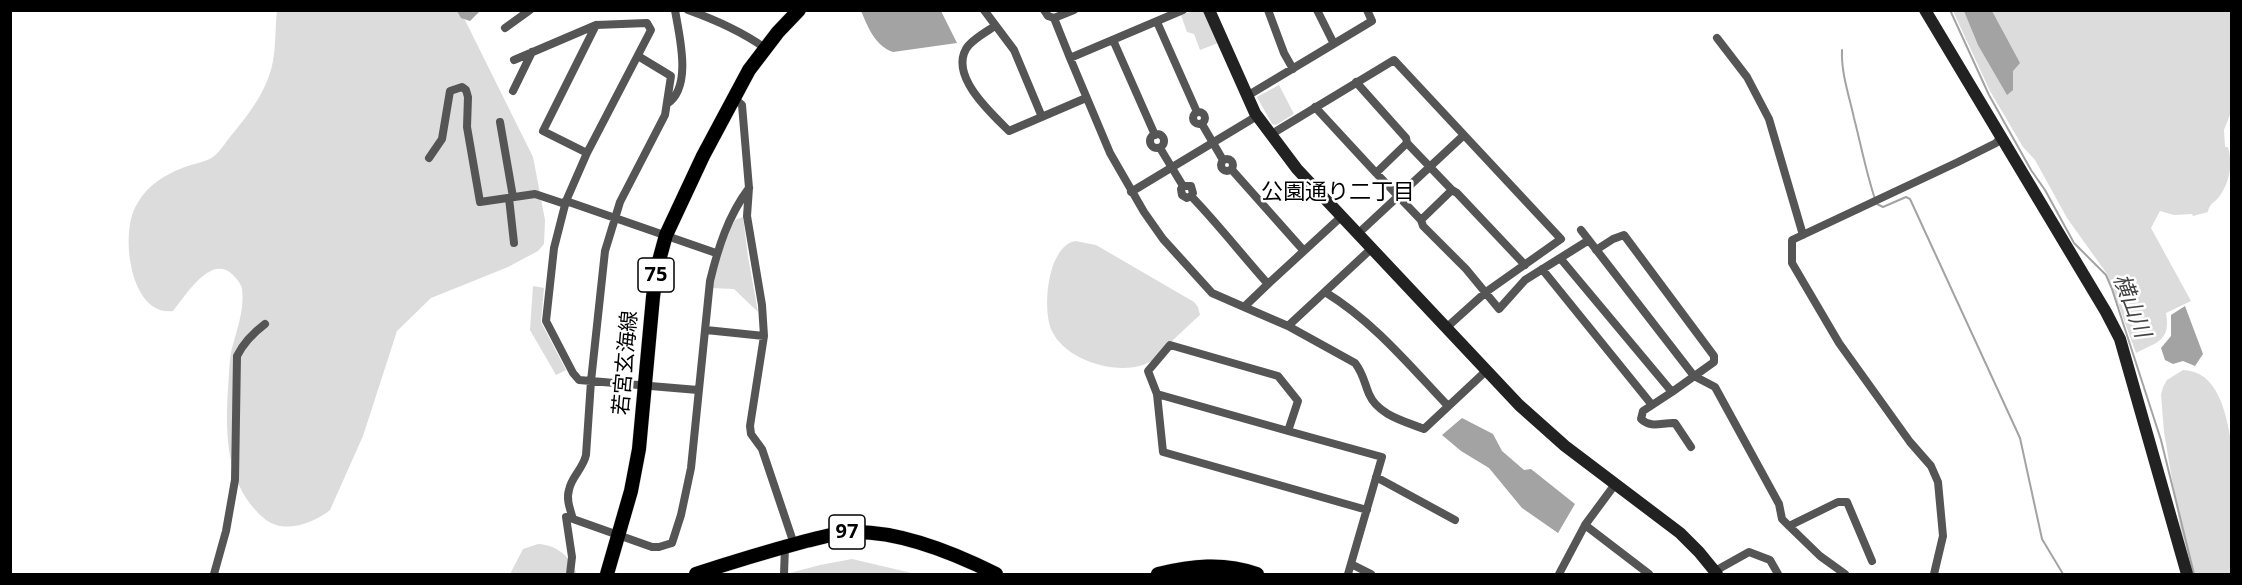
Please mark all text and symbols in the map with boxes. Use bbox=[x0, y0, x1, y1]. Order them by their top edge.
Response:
district label: 公園通り二丁目 bbox=[1261, 180, 1415, 206]
road number: 75 bbox=[638, 258, 674, 292]
water label: 横山川 bbox=[2107, 270, 2155, 342]
street label: 若宮玄海線 bbox=[609, 310, 643, 416]
road number: 97 bbox=[829, 515, 865, 549]

